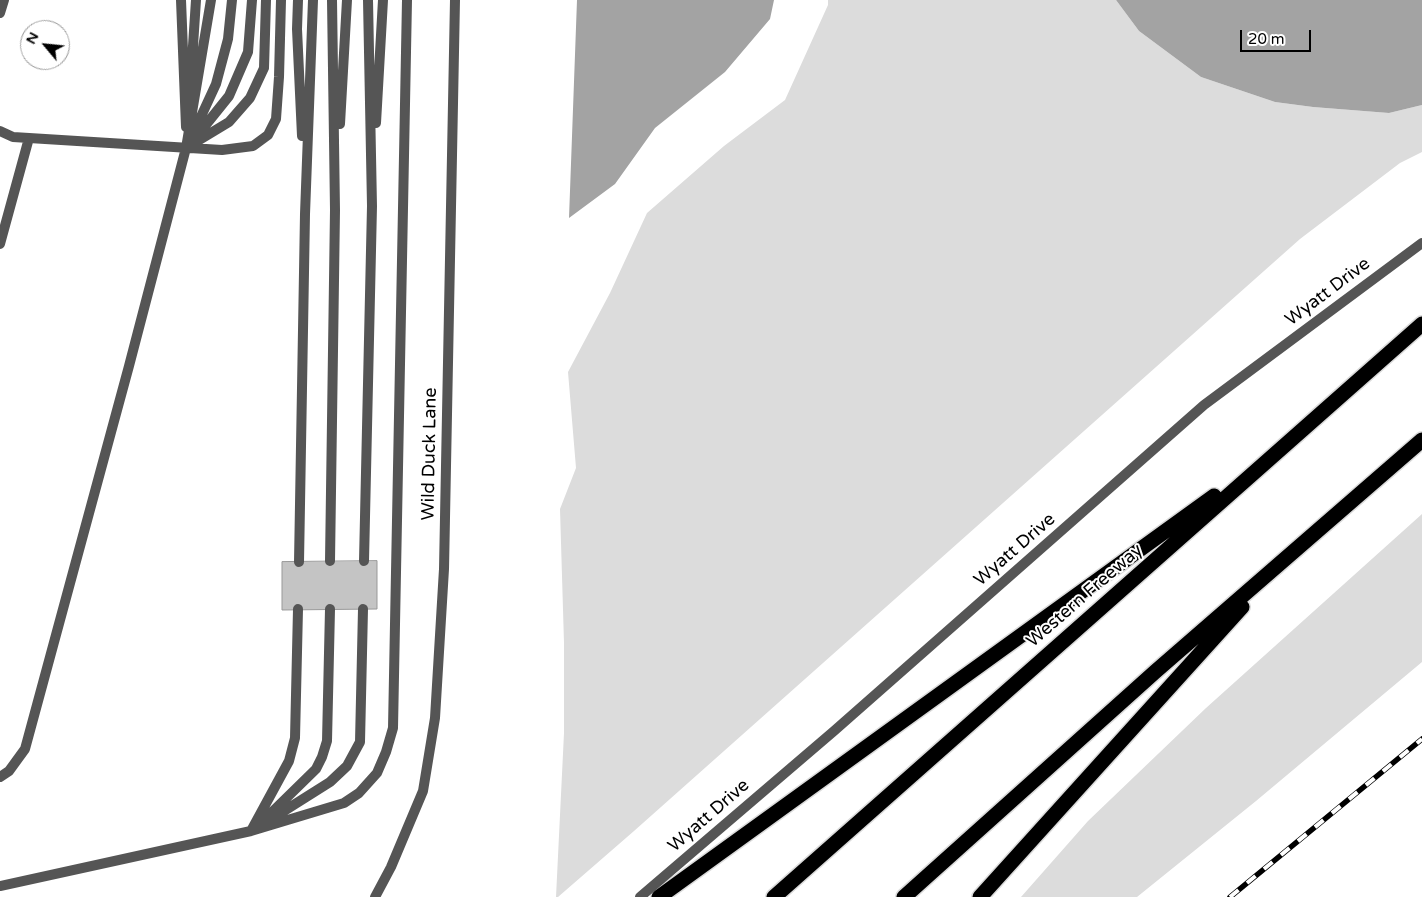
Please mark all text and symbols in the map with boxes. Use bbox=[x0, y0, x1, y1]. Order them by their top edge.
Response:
north arrow bbox=[20, 20, 70, 70]
scale bar bbox=[1242, 20, 1313, 52]
text: N bbox=[22, 29, 42, 47]
text: 20 m bbox=[1248, 30, 1285, 48]
street label: Wyatt Drive bbox=[1281, 253, 1375, 331]
street label: Wild Duck Lane bbox=[418, 387, 442, 521]
street label: Wyatt Drive bbox=[970, 509, 1060, 591]
street label: Western Freeway bbox=[1023, 540, 1147, 652]
street label: Wyatt Drive bbox=[664, 775, 754, 857]

